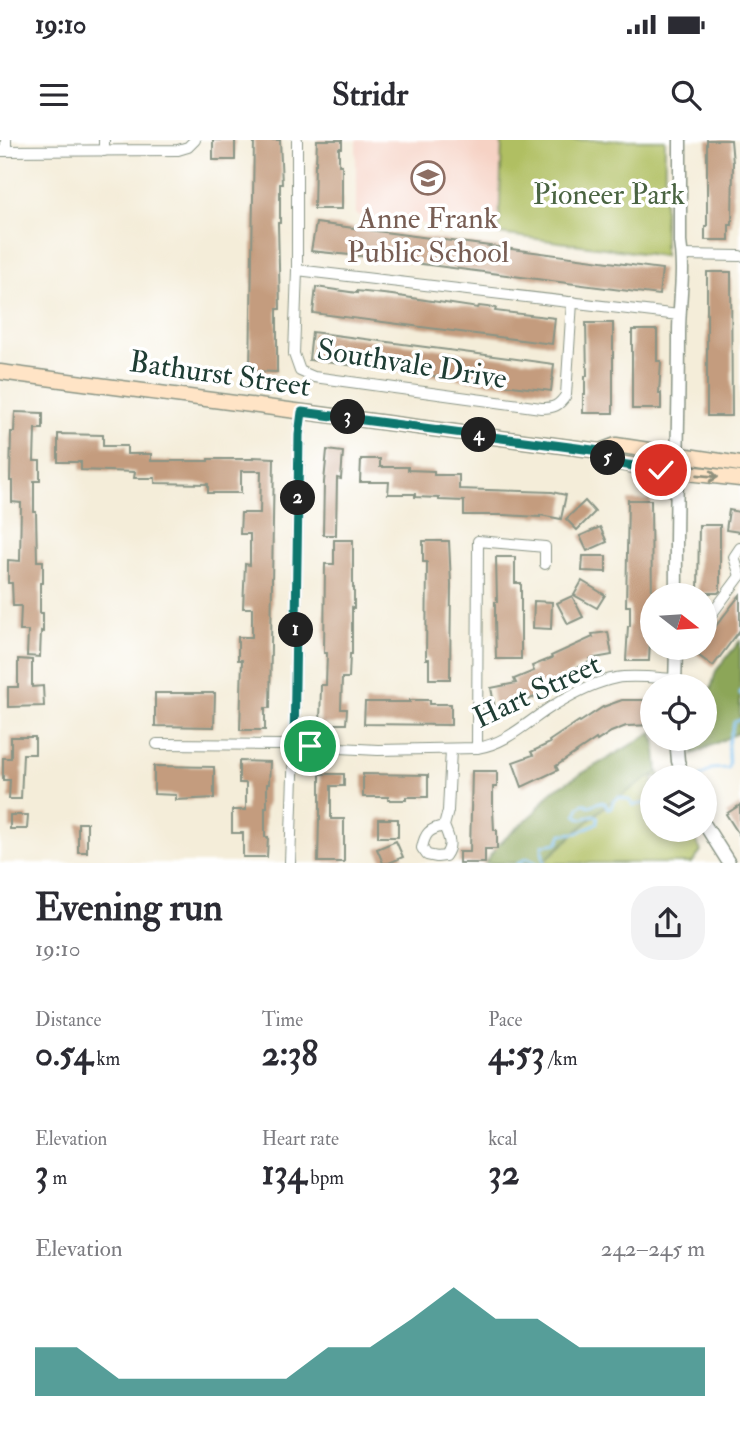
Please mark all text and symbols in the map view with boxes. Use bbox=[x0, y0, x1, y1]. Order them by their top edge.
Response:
text: 19:10 bbox=[35, 9, 86, 41]
text: Stridr bbox=[332, 75, 408, 115]
icon: menu bbox=[35, 76, 73, 114]
icon: search bbox=[667, 76, 705, 114]
school or university icon: Anne Frank Public School bbox=[409, 159, 447, 197]
park label: Pioneer Park bbox=[533, 176, 685, 213]
place label: Anne Frank Public School bbox=[347, 200, 510, 271]
street label: Southvale Drive bbox=[314, 331, 510, 397]
street label: Bathurst Street bbox=[127, 343, 313, 405]
pin: 3 bbox=[330, 400, 366, 434]
text: 3 bbox=[344, 404, 351, 428]
pin: 4 bbox=[462, 418, 496, 452]
text: 4 bbox=[473, 422, 484, 446]
pin: 5 bbox=[590, 440, 626, 476]
pin bbox=[631, 440, 691, 500]
text: 5 bbox=[603, 445, 612, 469]
icon: check bbox=[642, 451, 680, 489]
one-way arrow bbox=[696, 469, 719, 482]
pin: 2 bbox=[280, 480, 316, 516]
text: 2 bbox=[293, 485, 302, 509]
north arrow bbox=[640, 583, 718, 660]
map controls bbox=[640, 583, 717, 842]
pin: 1 bbox=[278, 612, 314, 648]
text: 1 bbox=[292, 617, 299, 641]
street label: Hart Street bbox=[467, 645, 607, 737]
button: locate bbox=[640, 674, 717, 751]
pin bbox=[280, 716, 340, 776]
icon: arrive bbox=[291, 727, 329, 765]
button: layers bbox=[640, 765, 717, 842]
text: Evening run bbox=[35, 884, 223, 932]
button: share bbox=[631, 886, 705, 960]
text: 19:10 bbox=[35, 934, 80, 963]
text: Distance bbox=[35, 1008, 101, 1032]
text: Time bbox=[262, 1008, 303, 1032]
text: Pace bbox=[488, 1008, 522, 1032]
text: 0.54 bbox=[35, 1032, 93, 1076]
text: 2:38 bbox=[262, 1032, 318, 1076]
text: 4:53 bbox=[488, 1032, 545, 1076]
text: km bbox=[93, 1047, 120, 1071]
text: /km bbox=[545, 1047, 577, 1071]
text: Elevation bbox=[35, 1127, 107, 1151]
text: Heart rate bbox=[262, 1127, 339, 1151]
text: kcal bbox=[488, 1127, 517, 1151]
text: 3 bbox=[35, 1151, 48, 1195]
text: 134 bbox=[262, 1151, 306, 1195]
text: 32 bbox=[488, 1151, 520, 1195]
text: m bbox=[48, 1166, 67, 1190]
text: bpm bbox=[306, 1166, 344, 1190]
text: Elevation bbox=[35, 1234, 123, 1263]
text: 242–245 m bbox=[601, 1234, 705, 1263]

